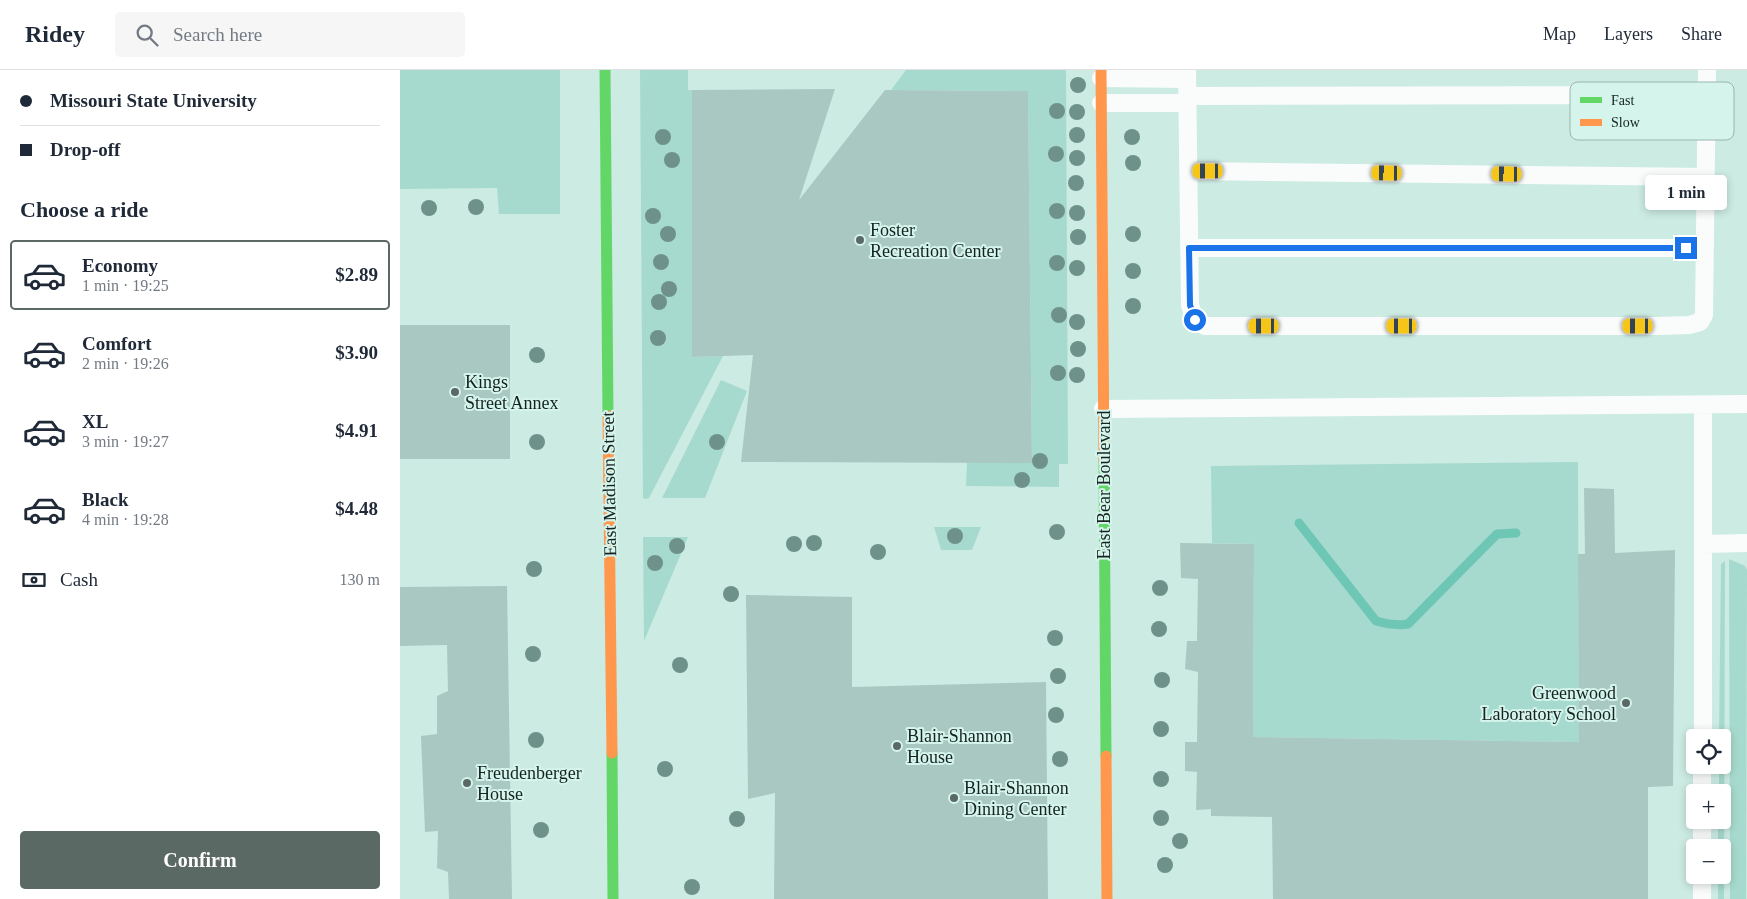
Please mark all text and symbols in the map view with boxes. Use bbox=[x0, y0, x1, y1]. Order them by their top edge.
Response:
search box bbox=[115, 12, 465, 57]
text: Ridey bbox=[25, 21, 85, 47]
icon: search bbox=[133, 21, 161, 49]
text: Search here bbox=[173, 24, 262, 45]
text: Map bbox=[1543, 24, 1576, 44]
text: Layers bbox=[1604, 24, 1653, 44]
text: Share bbox=[1681, 24, 1722, 44]
legend bbox=[1570, 82, 1734, 140]
text: Missouri State University bbox=[50, 90, 257, 111]
text: Fast bbox=[1611, 93, 1634, 108]
text: Slow bbox=[1611, 115, 1641, 130]
text: Drop-off bbox=[50, 139, 120, 160]
car bbox=[1193, 164, 1223, 179]
car bbox=[1371, 165, 1402, 181]
car bbox=[1491, 166, 1522, 182]
callout: 1 min bbox=[1645, 176, 1727, 210]
text: 1 min bbox=[1667, 184, 1705, 201]
text: Choose a ride bbox=[20, 197, 148, 222]
place label: Foster Recreation Center bbox=[870, 220, 1000, 261]
marker: Foster Recreation Center bbox=[854, 234, 866, 246]
route end bbox=[1675, 237, 1697, 259]
icon: car bbox=[22, 253, 67, 298]
text: Economy bbox=[82, 255, 158, 276]
text: $2.89 bbox=[335, 264, 378, 285]
text: 1 min · 19:25 bbox=[82, 277, 169, 294]
route start bbox=[1184, 309, 1206, 331]
car bbox=[1249, 319, 1279, 334]
car bbox=[1387, 319, 1417, 334]
car bbox=[1623, 319, 1653, 334]
icon: car bbox=[22, 331, 67, 376]
text: Comfort bbox=[82, 333, 152, 354]
text: $3.90 bbox=[335, 342, 378, 363]
text: 2 min · 19:26 bbox=[82, 355, 169, 372]
place label: Kings Street Annex bbox=[465, 372, 558, 413]
marker: Kings Street Annex bbox=[449, 386, 461, 398]
icon: car bbox=[22, 409, 67, 454]
text: XL bbox=[82, 411, 108, 432]
street label: East Madison Street bbox=[598, 411, 620, 557]
street label: East Bear Boulevard bbox=[1094, 411, 1114, 559]
text: $4.91 bbox=[335, 420, 378, 441]
text: 3 min · 19:27 bbox=[82, 433, 169, 450]
icon: car bbox=[22, 487, 67, 532]
text: Black bbox=[82, 489, 128, 510]
text: $4.48 bbox=[335, 498, 378, 519]
text: 4 min · 19:28 bbox=[82, 511, 169, 528]
icon: cash bbox=[20, 566, 48, 594]
text: Cash bbox=[60, 569, 98, 590]
text: 130 m bbox=[340, 571, 380, 588]
place label: Greenwood Laboratory School bbox=[1482, 683, 1616, 724]
marker: Greenwood Laboratory School bbox=[1620, 697, 1632, 709]
place label: Blair-Shannon House bbox=[907, 726, 1012, 767]
map controls bbox=[1686, 729, 1731, 884]
button: locate bbox=[1686, 729, 1731, 774]
marker: Blair-Shannon House bbox=[891, 740, 903, 752]
place label: Freudenberger House bbox=[477, 763, 582, 804]
marker: Freudenberger House bbox=[461, 777, 473, 789]
place label: Blair-Shannon Dining Center bbox=[964, 778, 1069, 819]
button: + bbox=[1686, 784, 1731, 829]
marker: Blair-Shannon Dining Center bbox=[948, 792, 960, 804]
button: Confirm bbox=[20, 831, 380, 889]
button: − bbox=[1686, 839, 1731, 884]

